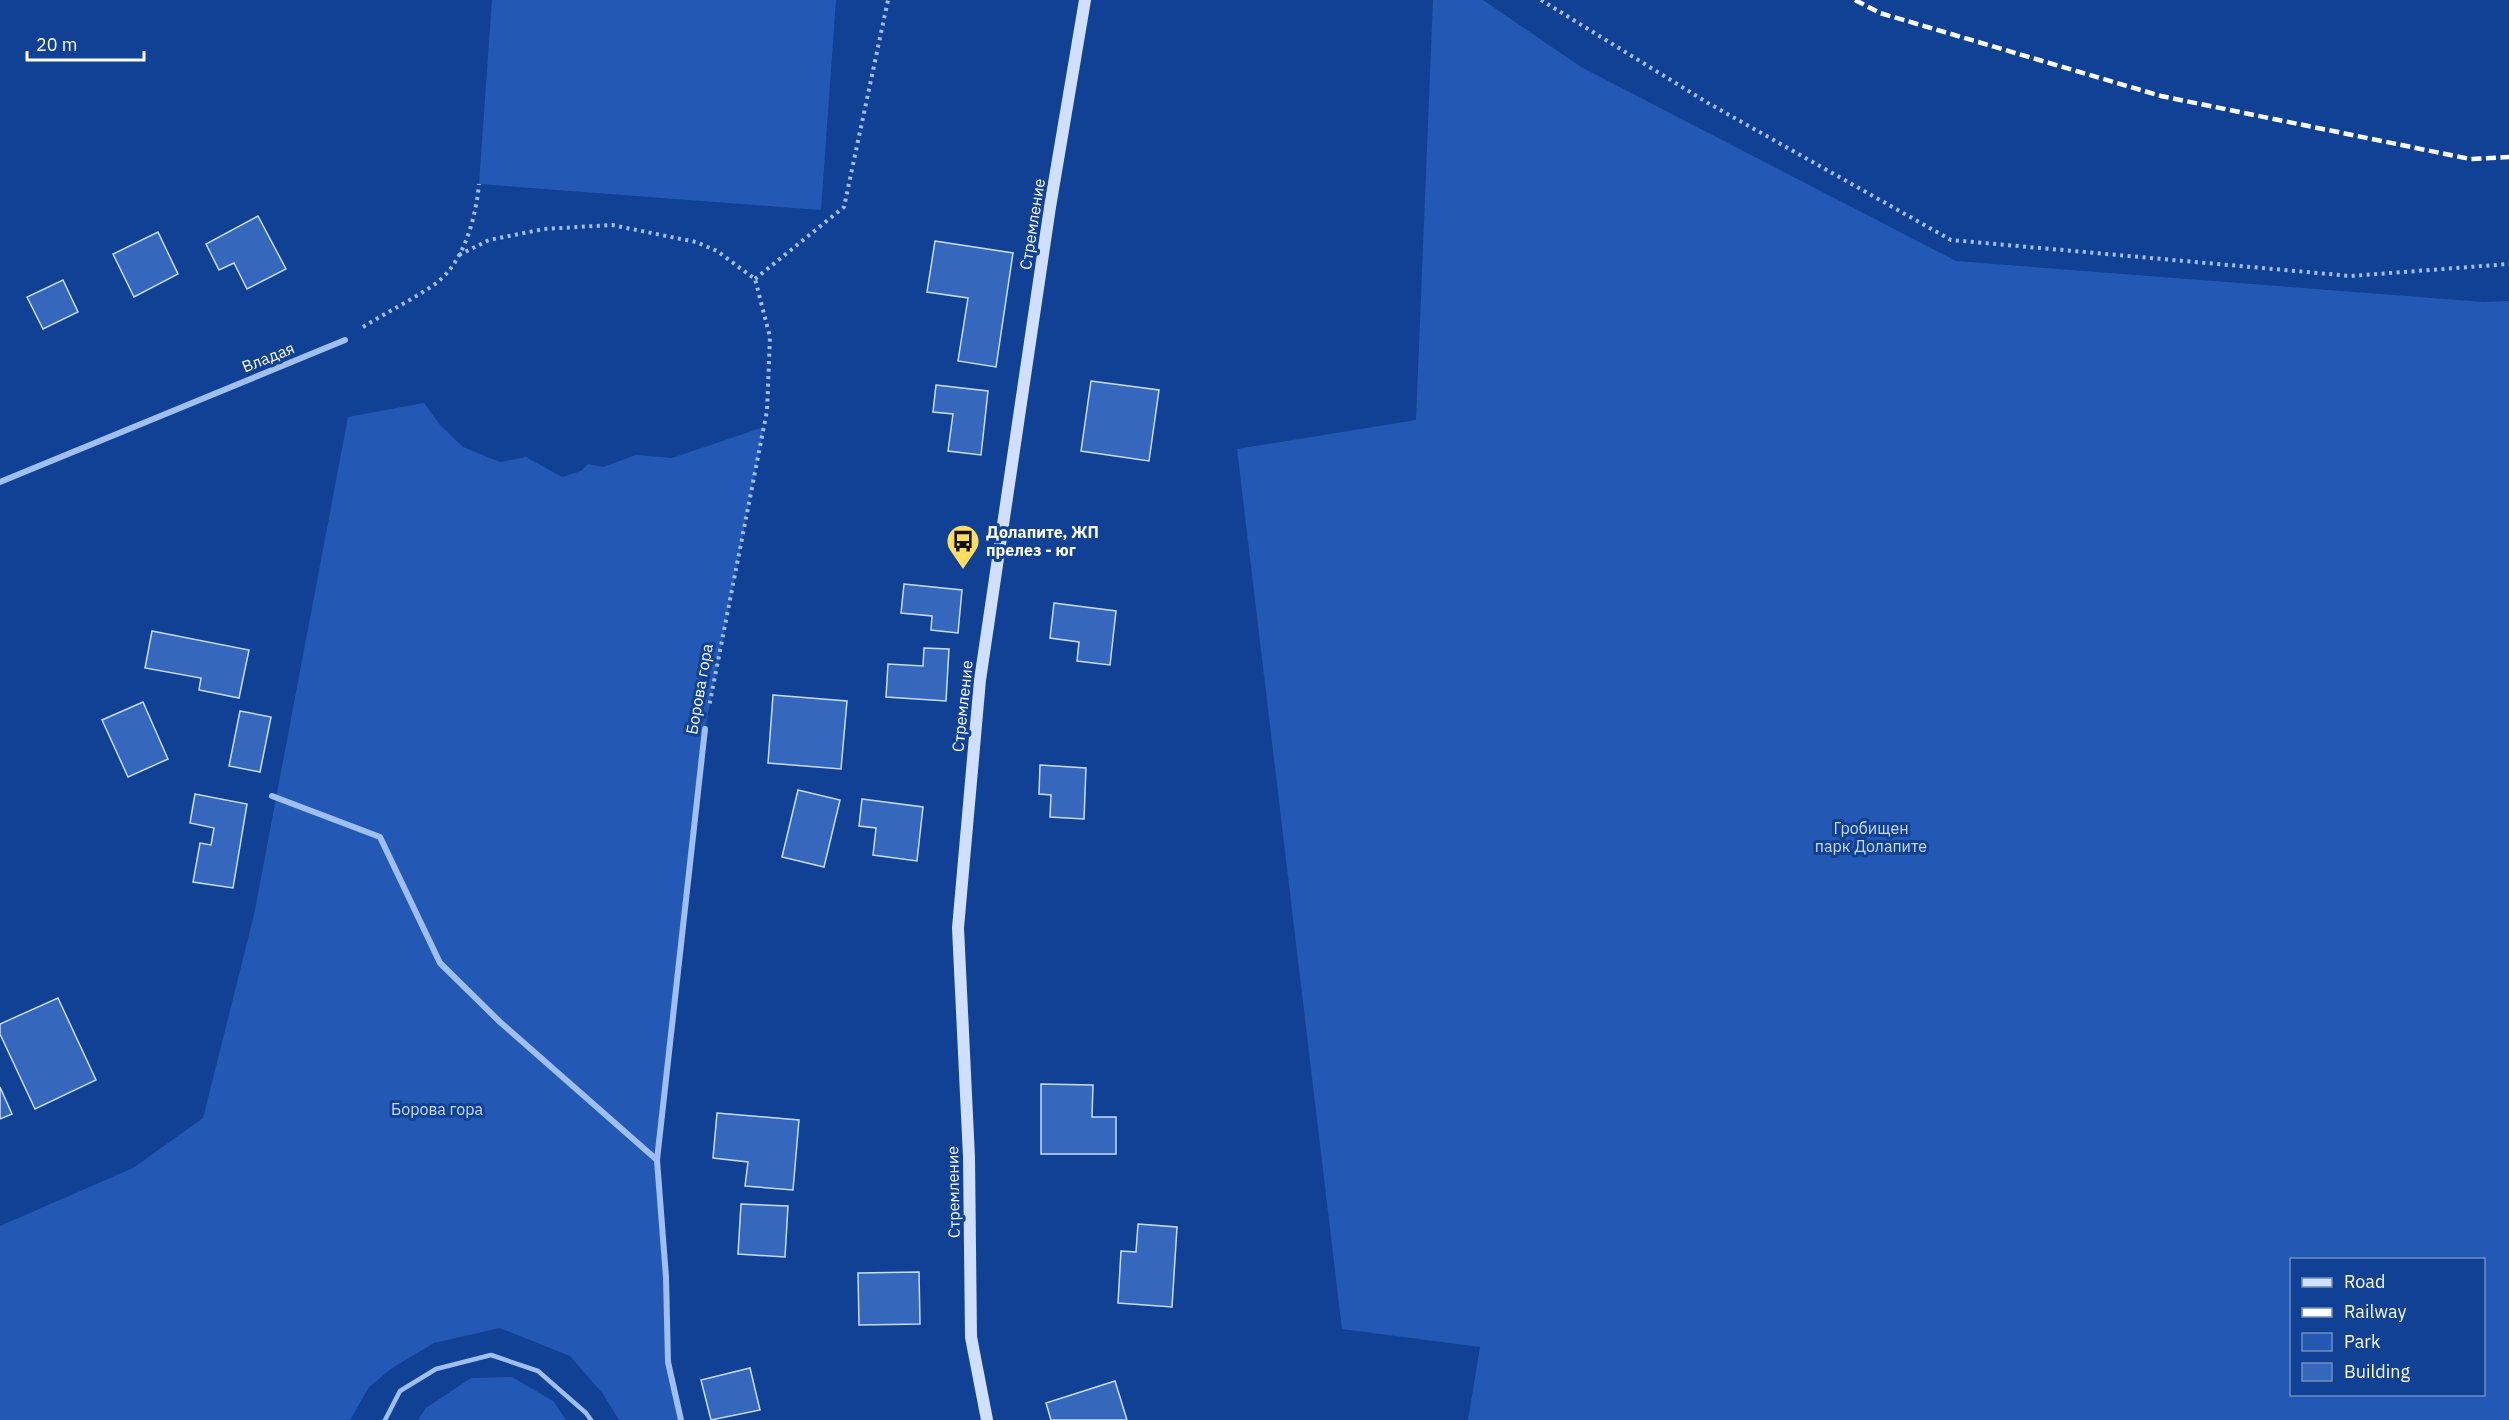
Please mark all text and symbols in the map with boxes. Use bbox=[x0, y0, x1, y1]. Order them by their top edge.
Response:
scale bar bbox=[27, 24, 144, 62]
text: 20 m bbox=[36, 33, 78, 56]
street label: Стремление bbox=[1015, 177, 1049, 271]
street label: Владая bbox=[239, 337, 297, 377]
place label: Долапите, ЖП прелез - юг bbox=[986, 522, 1099, 560]
bus stop icon: Долапите, ЖП прелез - юг bbox=[945, 523, 981, 570]
street label: Борова гора bbox=[681, 642, 717, 736]
street label: Стремление bbox=[947, 659, 977, 753]
park label: Гробищен парк Долапите bbox=[1815, 818, 1927, 856]
park label: Борова гора bbox=[391, 1099, 483, 1119]
street label: Стремление bbox=[942, 1146, 964, 1238]
legend bbox=[2290, 1258, 2485, 1396]
text: Road bbox=[2344, 1270, 2385, 1293]
text: Railway bbox=[2344, 1300, 2406, 1323]
text: Park bbox=[2344, 1330, 2381, 1353]
text: Building bbox=[2344, 1360, 2411, 1383]

